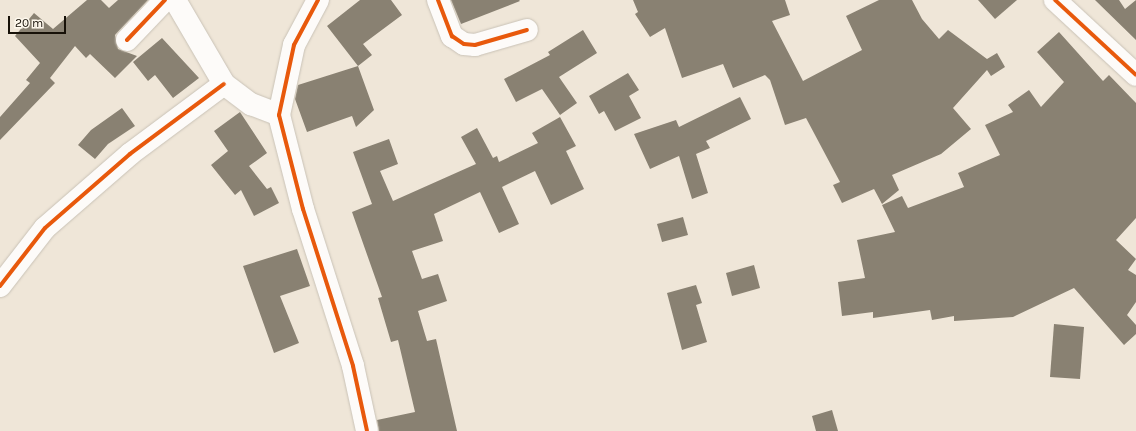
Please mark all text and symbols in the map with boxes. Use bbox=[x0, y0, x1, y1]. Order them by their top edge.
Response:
scale bar bbox=[10, 8, 68, 34]
text: 20 m bbox=[15, 16, 43, 30]

